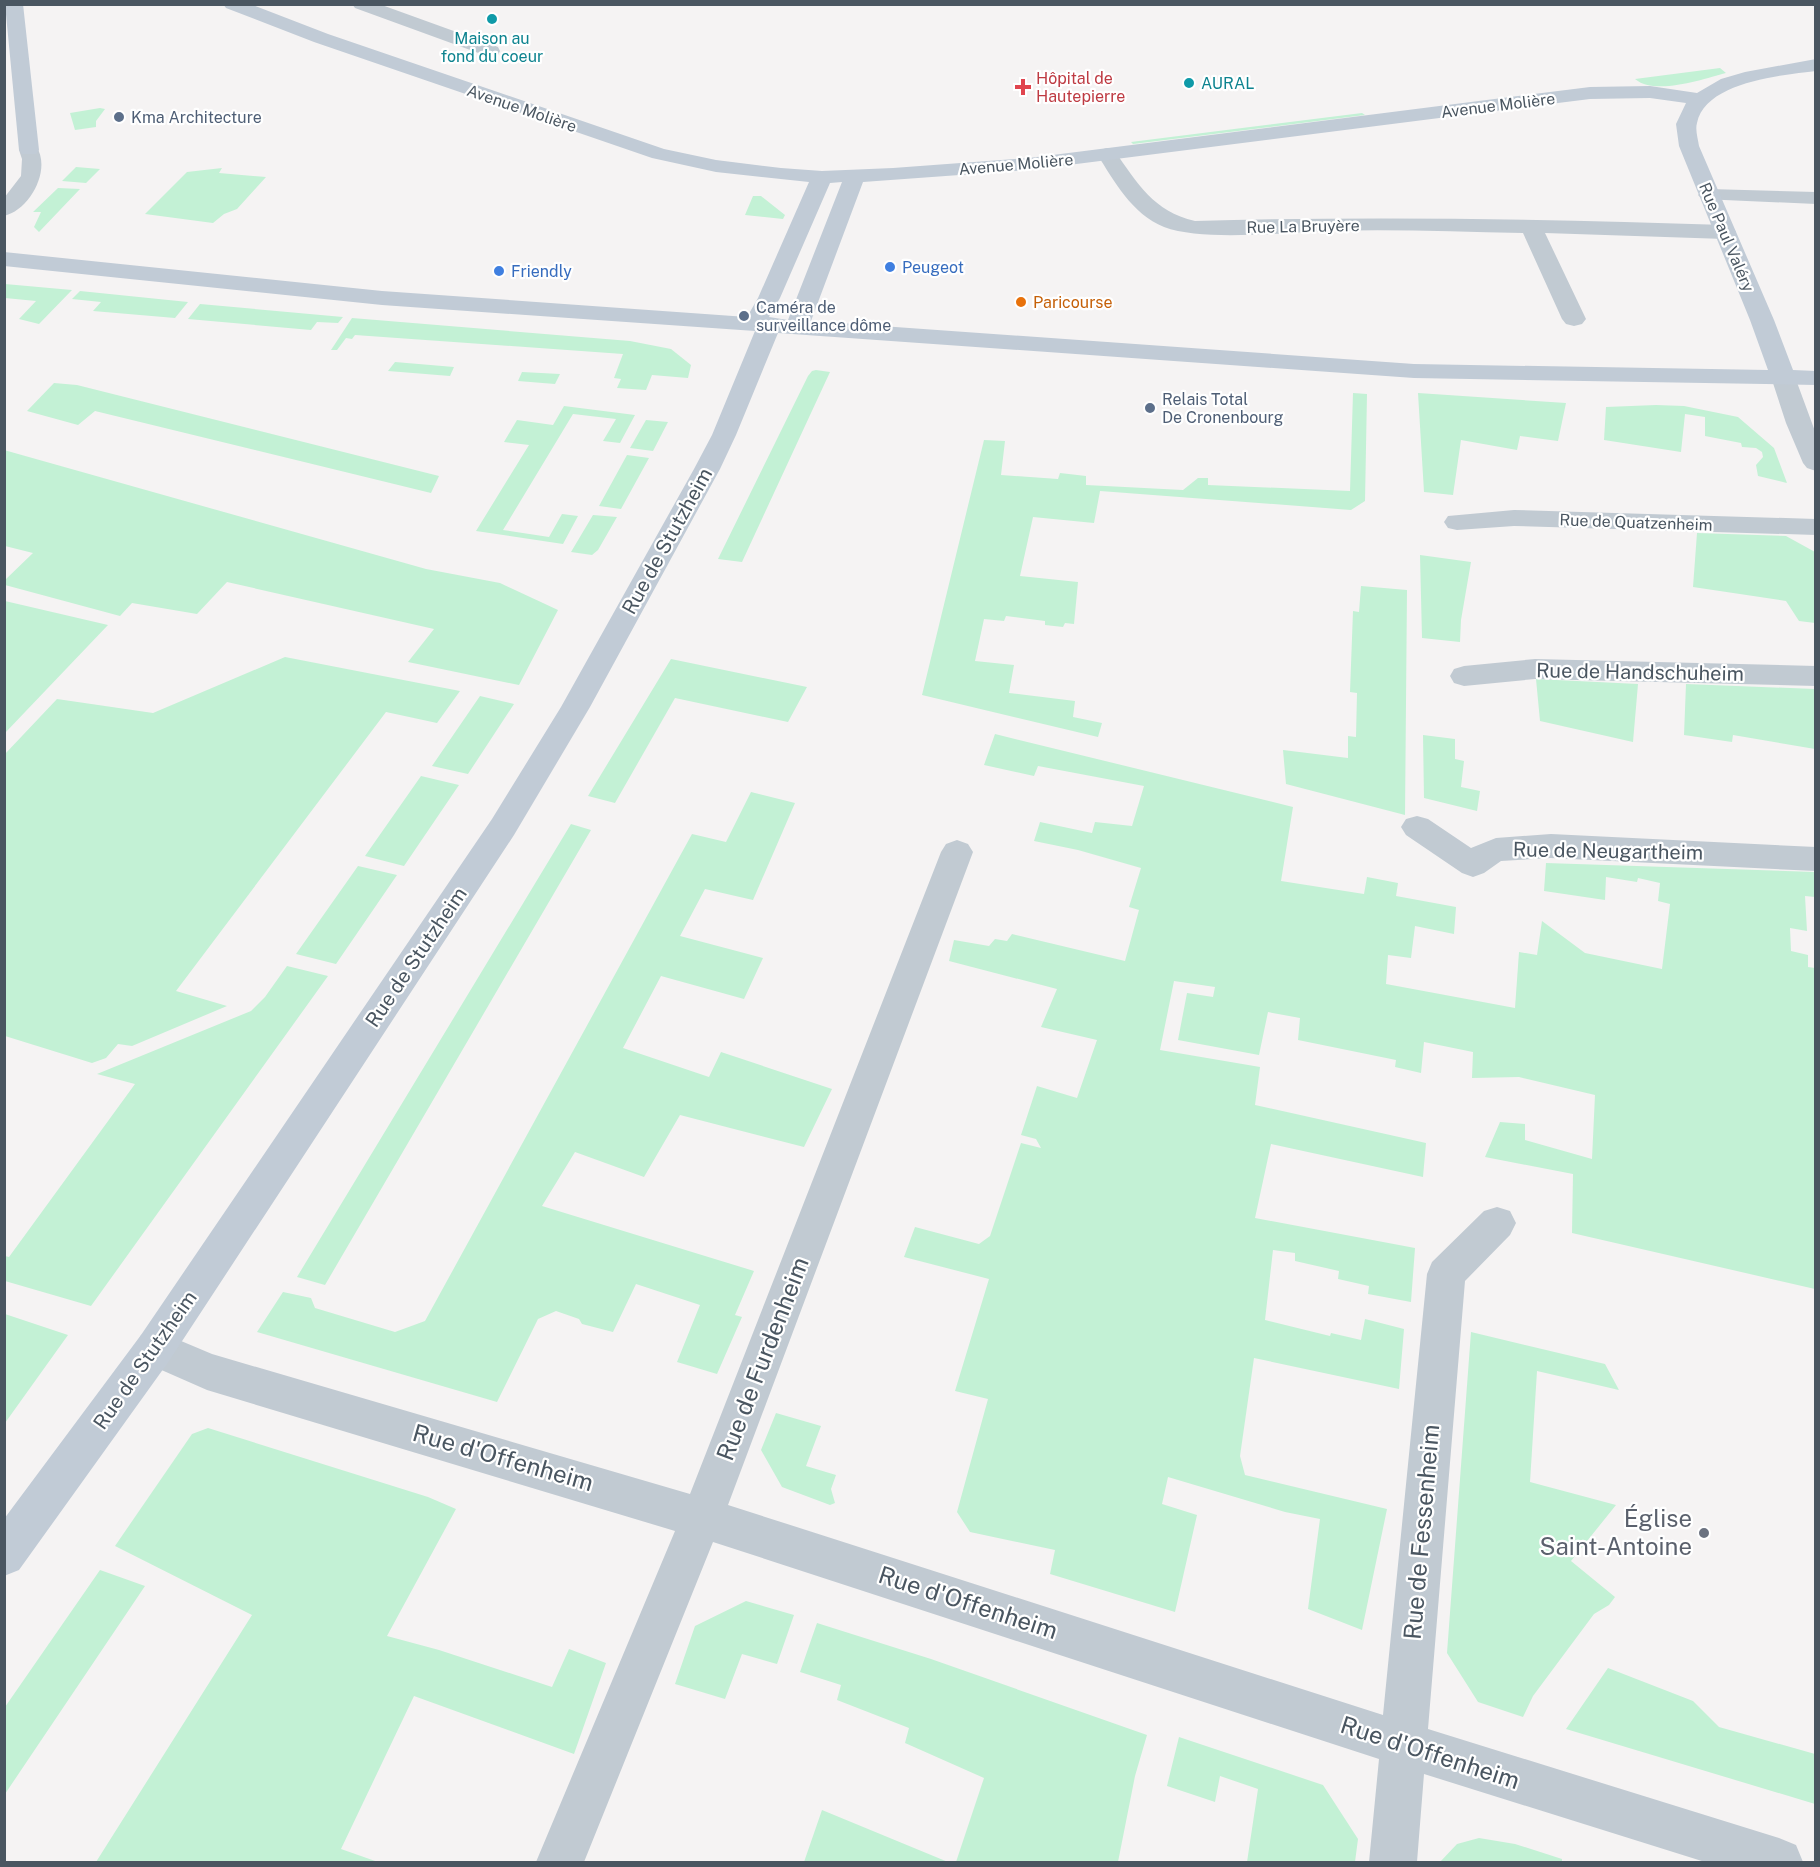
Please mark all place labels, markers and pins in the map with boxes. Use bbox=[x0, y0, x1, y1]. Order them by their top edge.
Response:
marker: Maison au fond du coeur bbox=[485, 12, 499, 26]
place label: Maison au fond du coeur bbox=[441, 29, 543, 66]
place label: Hôpital de Hautepierre bbox=[1036, 69, 1125, 106]
place label: AURAL bbox=[1201, 74, 1254, 93]
marker: AURAL bbox=[1182, 76, 1196, 90]
marker: Hôpital de Hautepierre bbox=[1014, 78, 1032, 96]
place label: Kma Architecture bbox=[131, 108, 262, 127]
marker: Kma Architecture bbox=[112, 110, 126, 124]
place label: Peugeot bbox=[902, 258, 964, 277]
marker: Peugeot bbox=[883, 260, 897, 274]
place label: Friendly bbox=[511, 262, 572, 281]
marker: Friendly bbox=[492, 264, 506, 278]
place label: Paricourse bbox=[1033, 293, 1113, 312]
marker: Paricourse bbox=[1014, 295, 1028, 309]
place label: Caméra de surveillance dôme bbox=[756, 298, 891, 335]
marker: Caméra de surveillance dôme bbox=[737, 309, 751, 323]
place label: Relais Total De Cronenbourg bbox=[1162, 390, 1284, 427]
marker: Relais Total De Cronenbourg bbox=[1143, 401, 1157, 415]
place label: Église Saint-Antoine bbox=[1540, 1504, 1692, 1560]
marker: Église Saint-Antoine bbox=[1697, 1526, 1711, 1540]

